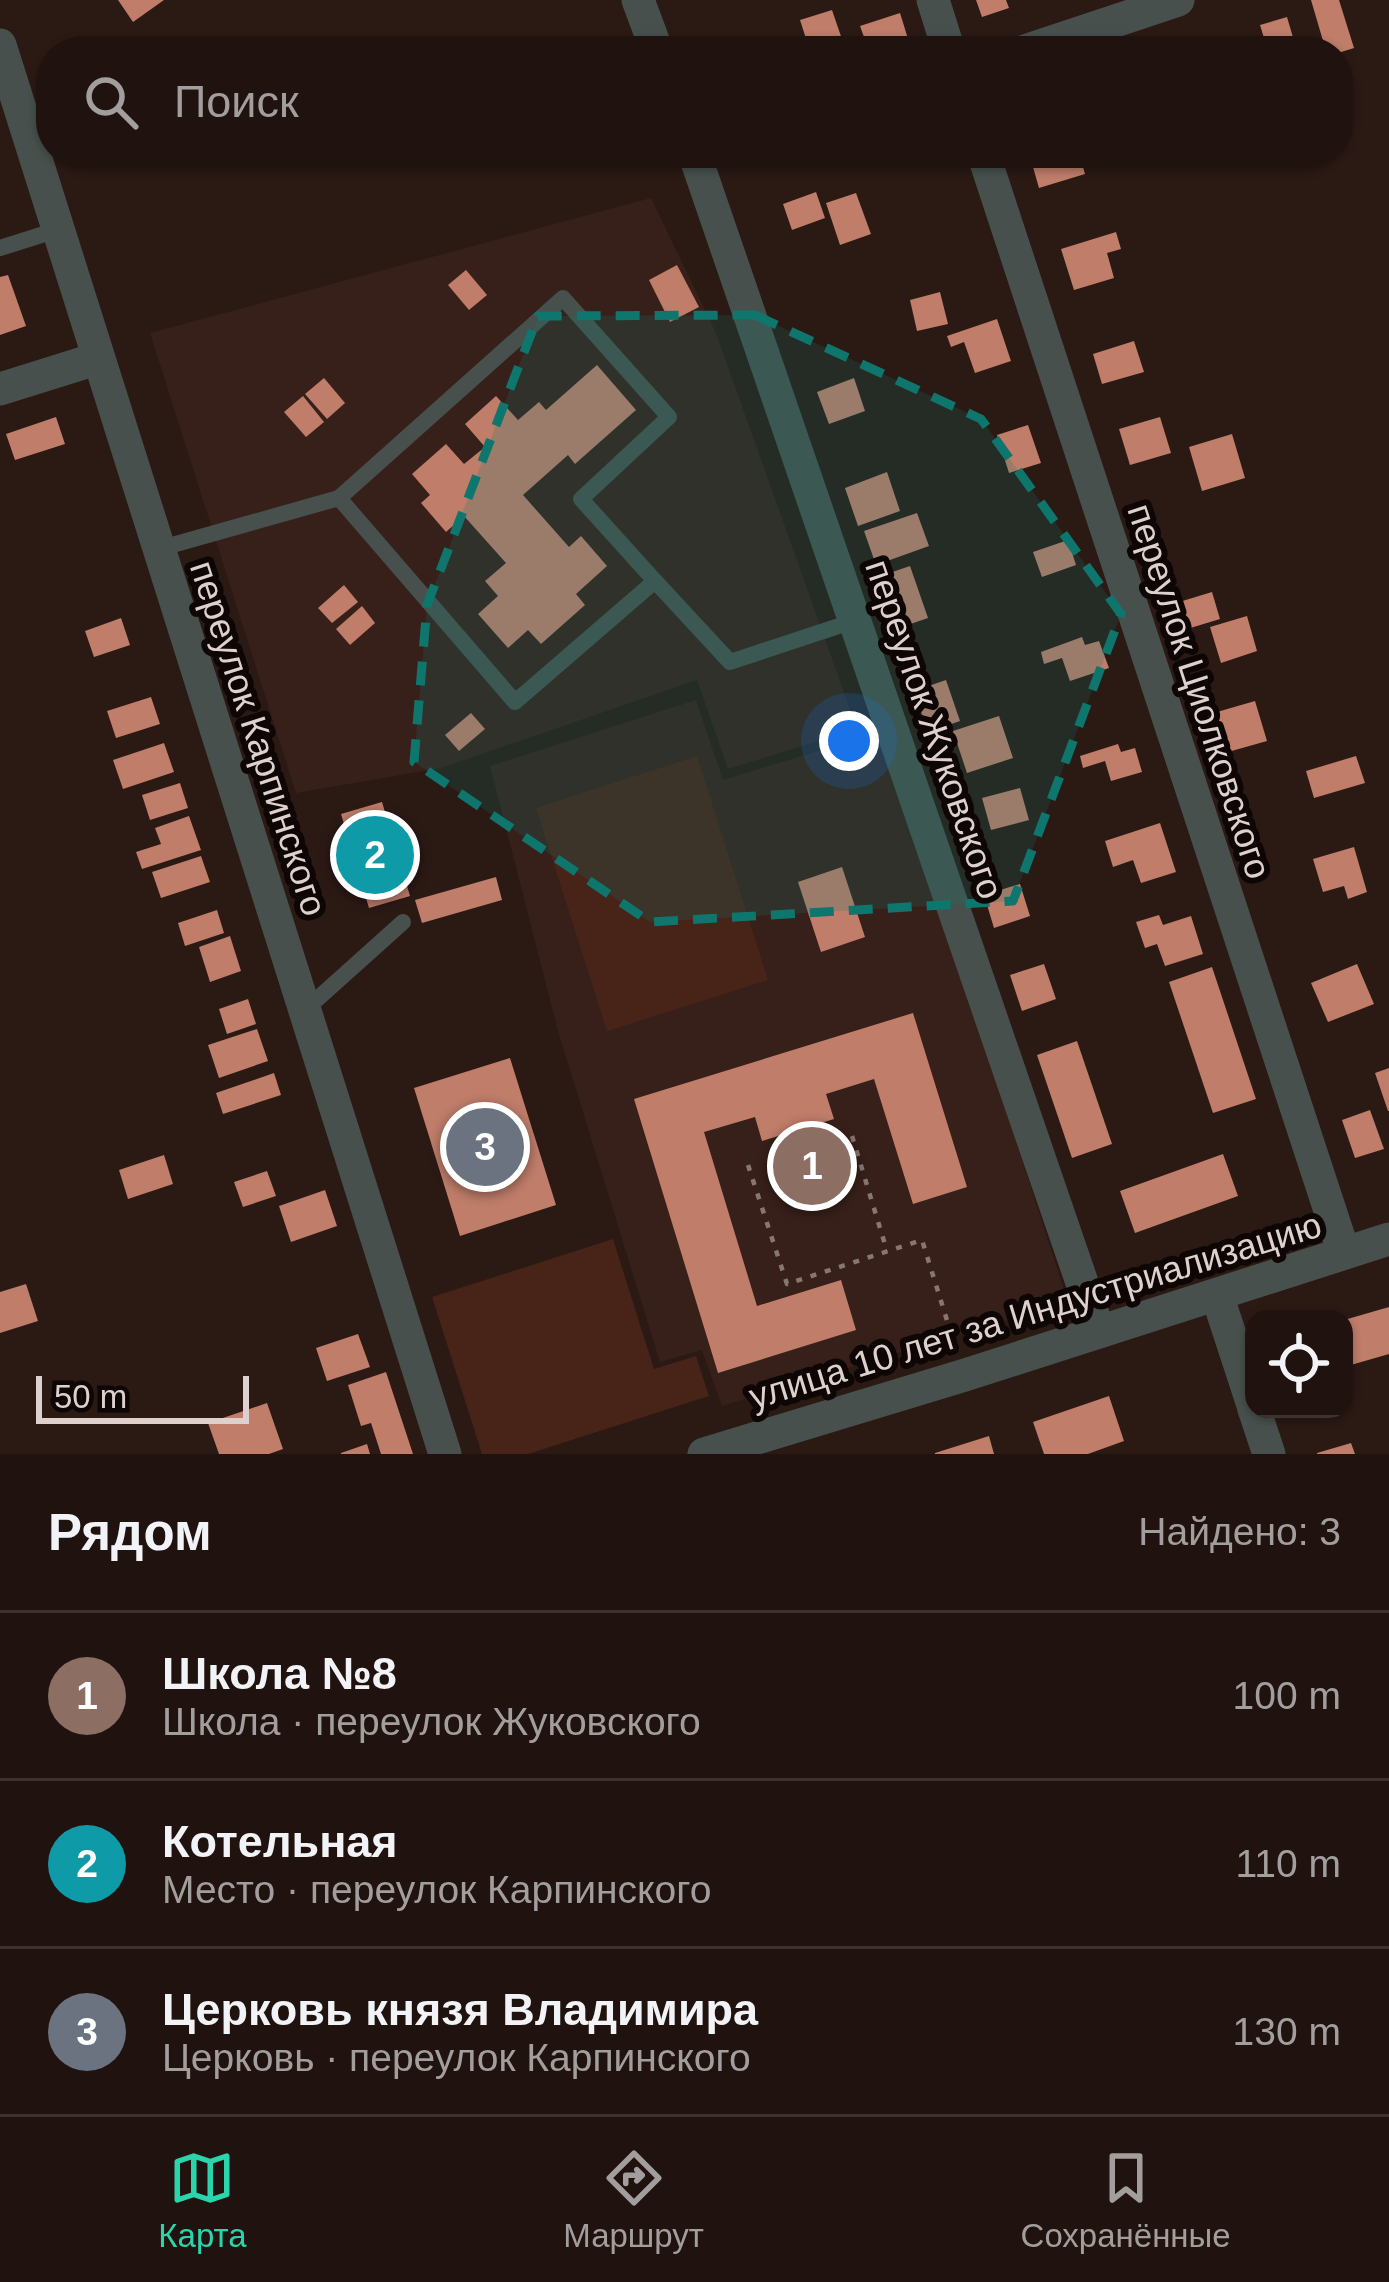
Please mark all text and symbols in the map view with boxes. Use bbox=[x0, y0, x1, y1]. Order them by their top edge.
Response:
search box bbox=[36, 36, 1353, 168]
icon: search bbox=[78, 69, 144, 135]
text: Поиск bbox=[174, 76, 299, 127]
street label: переулок Циолковского bbox=[1119, 498, 1280, 884]
street label: переулок Жуковского bbox=[857, 554, 1012, 904]
street label: переулок Карпинского bbox=[182, 556, 335, 921]
your location bbox=[819, 711, 879, 771]
pin: 2 bbox=[336, 810, 414, 900]
pin: 3 bbox=[446, 1102, 524, 1192]
pin: 1 bbox=[773, 1121, 851, 1211]
street label: улица 10 лет за Индустриализацию bbox=[744, 1204, 1326, 1417]
map controls bbox=[1245, 1310, 1353, 1418]
button: locate bbox=[1245, 1310, 1353, 1418]
scale bar bbox=[36, 1370, 249, 1423]
text: 50 m bbox=[54, 1378, 127, 1415]
text: Рядом bbox=[48, 1504, 212, 1561]
text: Найдено: 3 bbox=[1138, 1510, 1341, 1553]
text: Школа №8 bbox=[162, 1648, 397, 1699]
text: 1 bbox=[76, 1674, 98, 1717]
text: 100 m bbox=[1233, 1674, 1341, 1717]
text: Школа · переулок Жуковского bbox=[162, 1700, 701, 1743]
text: Котельная bbox=[162, 1816, 398, 1867]
text: 2 bbox=[76, 1842, 98, 1885]
text: 110 m bbox=[1236, 1842, 1341, 1885]
text: Место · переулок Карпинского bbox=[162, 1868, 711, 1911]
text: Церковь князя Владимира bbox=[162, 1984, 758, 2035]
text: 3 bbox=[76, 2010, 98, 2053]
text: 130 m bbox=[1233, 2010, 1341, 2053]
text: Церковь · переулок Карпинского bbox=[162, 2036, 751, 2079]
tab: Карта bbox=[158, 2145, 247, 2255]
tab: Маршрут bbox=[563, 2145, 704, 2255]
tab: Сохранённые bbox=[1021, 2145, 1231, 2255]

